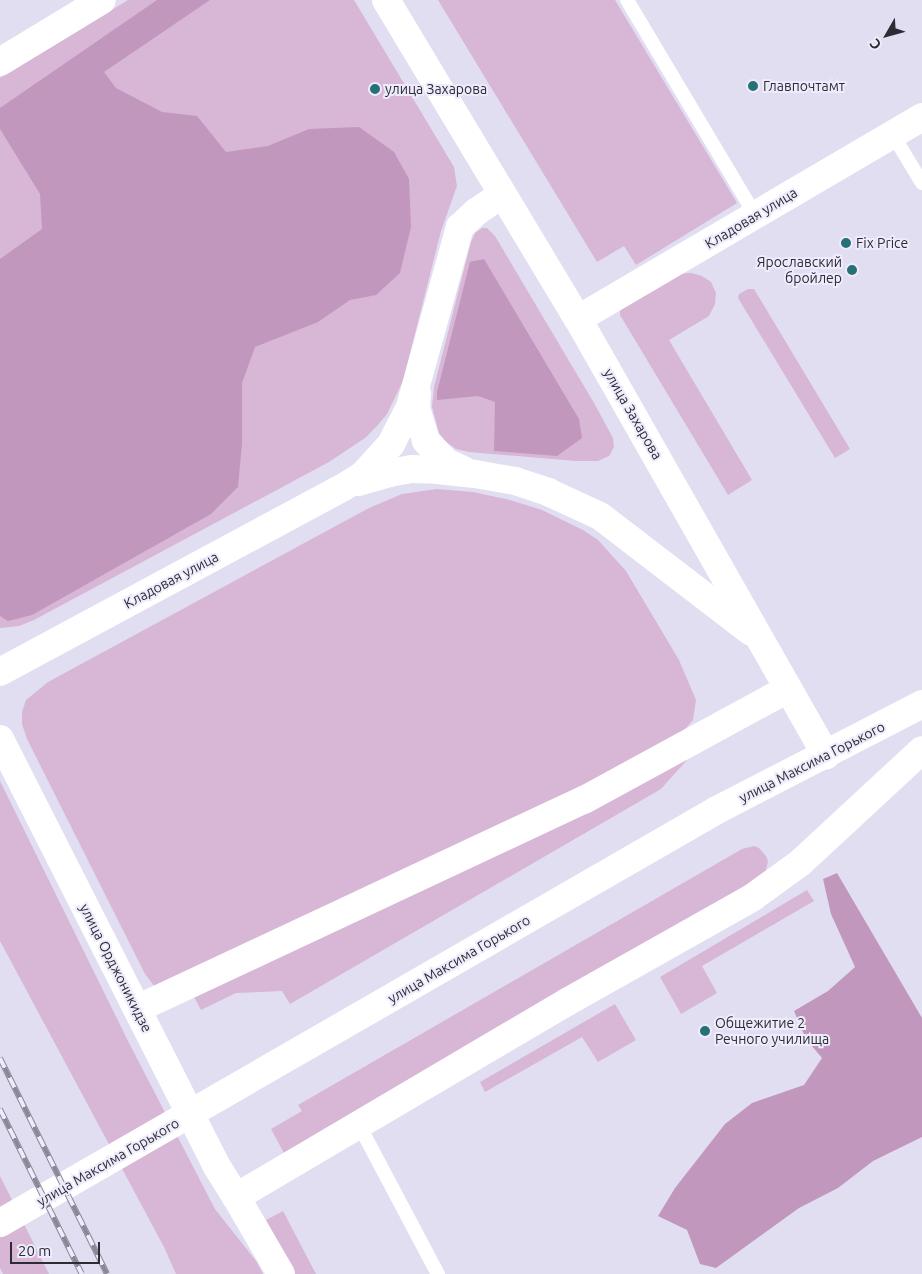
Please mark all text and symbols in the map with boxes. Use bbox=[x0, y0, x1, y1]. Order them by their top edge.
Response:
north arrow bbox=[862, 10, 912, 60]
text: С bbox=[866, 36, 884, 53]
place label: Главпочтамт bbox=[763, 78, 845, 94]
marker: Главпочтамт bbox=[747, 80, 759, 92]
place label: улица Захарова bbox=[385, 81, 487, 97]
marker: улица Захарова bbox=[369, 83, 381, 95]
street label: Кладовая улица bbox=[702, 184, 800, 252]
place label: Fix Price bbox=[856, 235, 908, 251]
marker: Fix Price bbox=[840, 237, 852, 249]
place label: Ярославский бройлер bbox=[757, 254, 842, 286]
marker: Ярославский бройлер bbox=[846, 264, 858, 276]
street label: улица Захарова bbox=[600, 366, 666, 462]
street label: Кладовая улица bbox=[121, 548, 221, 612]
street label: улица Максима Горького bbox=[736, 718, 888, 806]
street label: улица Орджоникидзе bbox=[76, 901, 156, 1035]
street label: улица Максима Горького bbox=[385, 911, 533, 1007]
place label: Общежитие 2 Речного училища bbox=[715, 1015, 829, 1048]
marker: Общежитие 2 Речного училища bbox=[699, 1025, 711, 1037]
street label: улица Максима Горького bbox=[34, 1114, 182, 1210]
scale bar bbox=[12, 1232, 102, 1264]
text: 20 m bbox=[18, 1242, 51, 1259]

